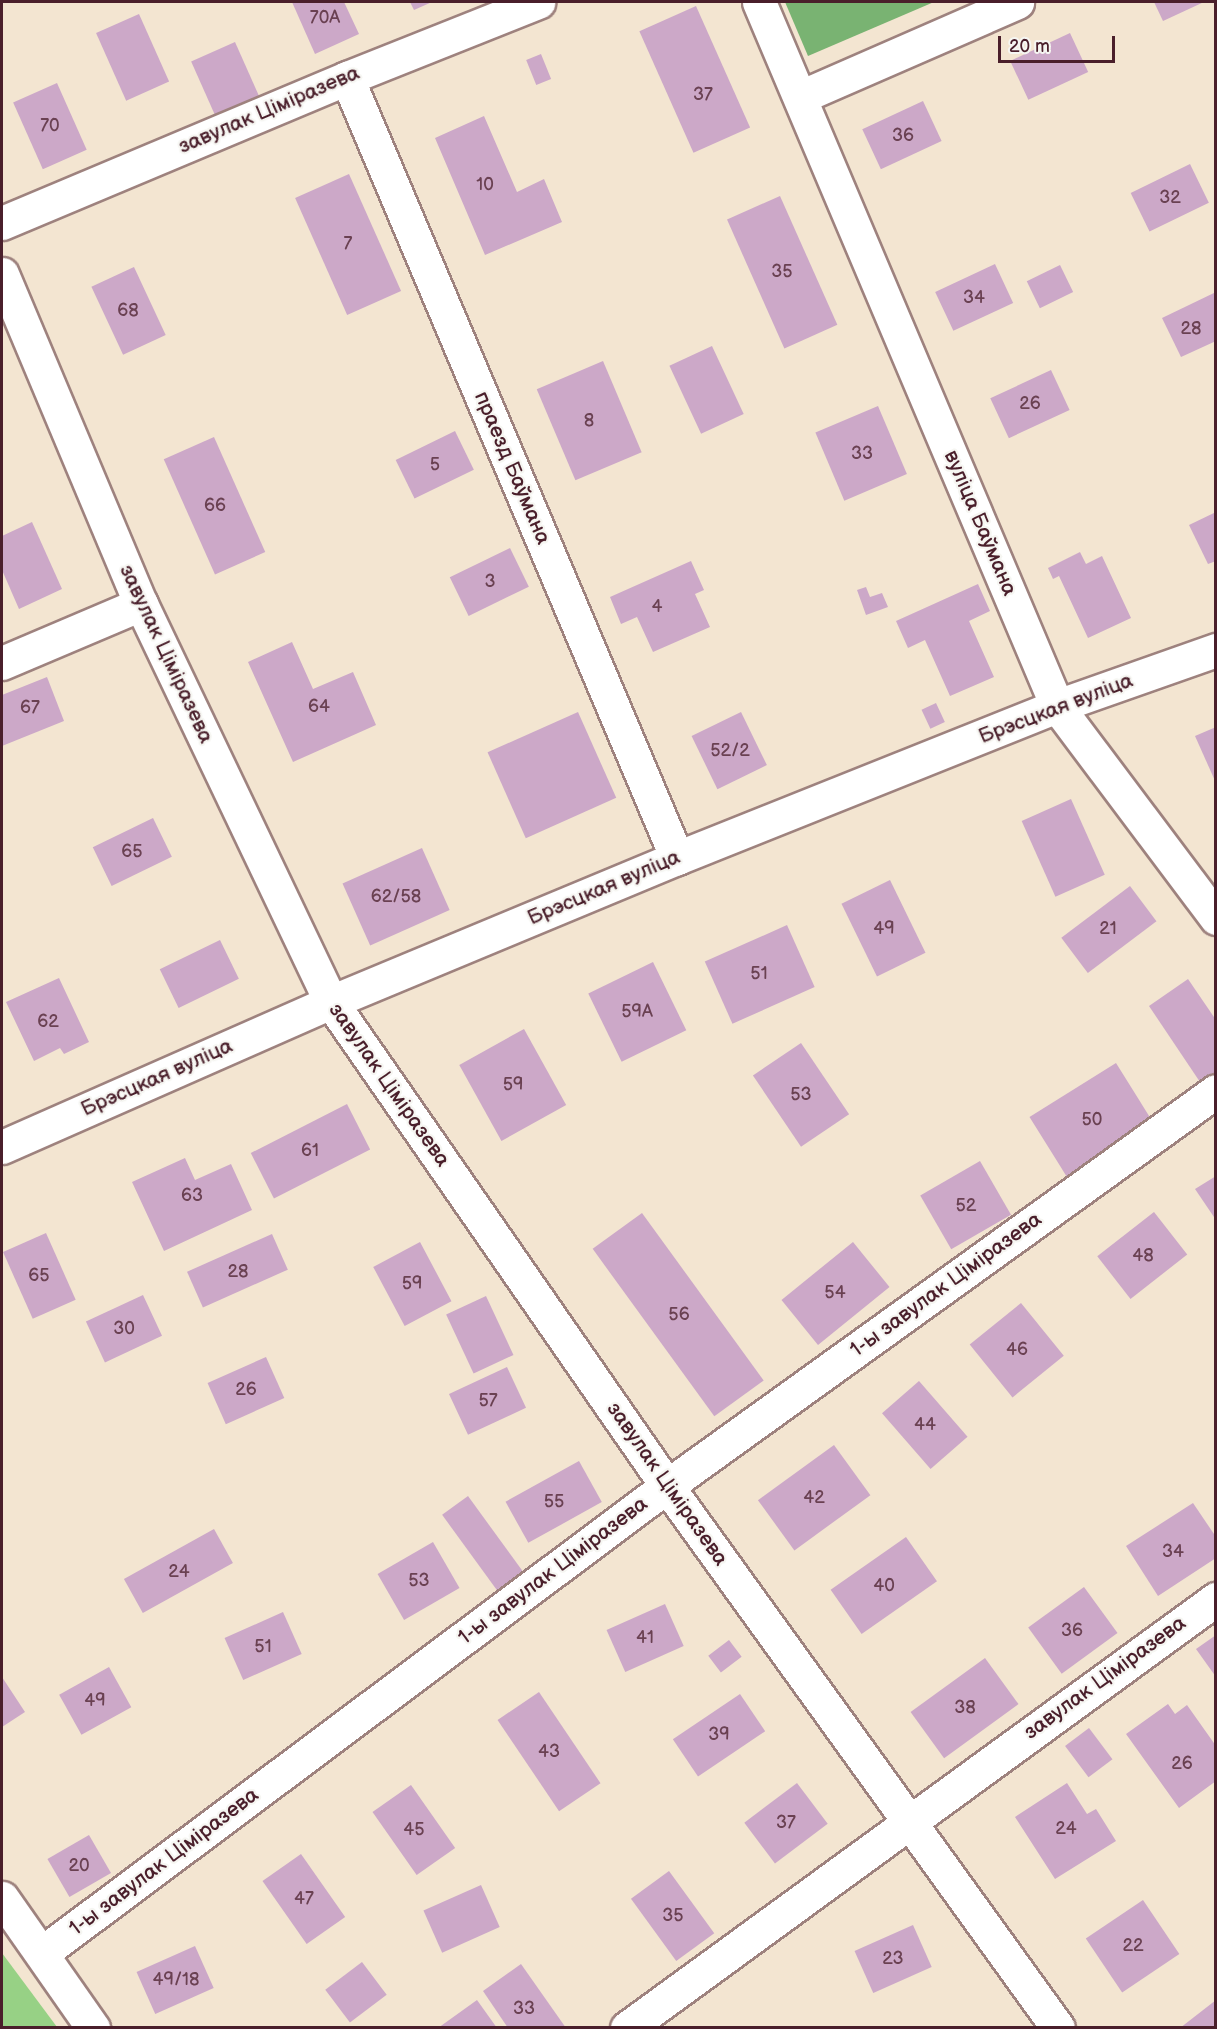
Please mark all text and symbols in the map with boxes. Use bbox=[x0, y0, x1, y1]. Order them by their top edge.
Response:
house number: 70А bbox=[310, 7, 340, 29]
scale bar bbox=[1001, 24, 1118, 62]
text: 20 m bbox=[1009, 36, 1050, 57]
street label: завулак Ціміразева bbox=[175, 60, 363, 160]
house number: 37 bbox=[693, 84, 713, 106]
house number: 70 bbox=[40, 115, 60, 137]
house number: 36 bbox=[892, 125, 914, 147]
house number: 10 bbox=[476, 174, 494, 196]
house number: 32 bbox=[1159, 187, 1181, 209]
house number: 7 bbox=[344, 233, 352, 255]
house number: 35 bbox=[771, 261, 793, 283]
house number: 34 bbox=[963, 287, 985, 309]
house number: 68 bbox=[117, 300, 139, 322]
house number: 28 bbox=[1180, 318, 1202, 340]
street label: праезд Баўмана bbox=[468, 388, 556, 548]
house number: 26 bbox=[1019, 393, 1041, 415]
house number: 8 bbox=[584, 410, 594, 432]
house number: 33 bbox=[851, 443, 873, 465]
street label: вуліца Баўмана bbox=[938, 447, 1022, 599]
house number: 5 bbox=[430, 454, 440, 476]
house number: 66 bbox=[204, 495, 226, 517]
street label: завулак Ціміразева bbox=[114, 561, 218, 747]
house number: 3 bbox=[484, 571, 496, 593]
house number: 4 bbox=[652, 596, 662, 618]
street label: Брэсцкая вуліца bbox=[975, 668, 1137, 750]
house number: 64 bbox=[308, 696, 330, 718]
house number: 67 bbox=[20, 697, 40, 719]
house number: 52/2 bbox=[710, 740, 750, 762]
house number: 65 bbox=[121, 841, 143, 863]
street label: Брэсцкая вуліца bbox=[524, 845, 684, 931]
house number: 62/58 bbox=[371, 886, 421, 908]
house number: 49 bbox=[873, 918, 895, 940]
house number: 21 bbox=[1099, 918, 1117, 940]
house number: 51 bbox=[750, 963, 768, 985]
street label: завулак Ціміразева bbox=[323, 998, 455, 1172]
house number: 59А bbox=[621, 1001, 653, 1023]
house number: 62 bbox=[37, 1011, 59, 1033]
street label: Брэсцкая вуліца bbox=[77, 1033, 237, 1123]
house number: 59 bbox=[503, 1074, 523, 1096]
house number: 53 bbox=[790, 1084, 812, 1106]
house number: 50 bbox=[1082, 1109, 1102, 1131]
house number: 61 bbox=[301, 1140, 319, 1162]
house number: 63 bbox=[181, 1185, 203, 1207]
house number: 52 bbox=[956, 1195, 976, 1217]
street label: 1-ы завулак Ціміразева bbox=[845, 1207, 1047, 1363]
house number: 48 bbox=[1132, 1245, 1154, 1267]
house number: 28 bbox=[227, 1261, 249, 1283]
house number: 65 bbox=[28, 1265, 50, 1287]
house number: 59 bbox=[402, 1273, 422, 1295]
house number: 54 bbox=[824, 1282, 846, 1304]
house number: 56 bbox=[668, 1304, 690, 1326]
house number: 30 bbox=[113, 1318, 135, 1340]
house number: 46 bbox=[1006, 1339, 1028, 1361]
house number: 26 bbox=[235, 1379, 257, 1401]
house number: 57 bbox=[478, 1390, 498, 1412]
street label: завулак Ціміразева bbox=[601, 1397, 733, 1571]
house number: 44 bbox=[914, 1414, 936, 1436]
house number: 42 bbox=[803, 1487, 825, 1509]
house number: 55 bbox=[544, 1491, 564, 1513]
street label: 1-ы завулак Ціміразева bbox=[453, 1492, 653, 1650]
house number: 34 bbox=[1162, 1541, 1184, 1563]
house number: 24 bbox=[168, 1561, 190, 1583]
house number: 53 bbox=[408, 1570, 430, 1592]
house number: 40 bbox=[873, 1575, 895, 1597]
street label: завулак Ціміразева bbox=[1019, 1611, 1191, 1745]
house number: 36 bbox=[1061, 1620, 1083, 1642]
house number: 41 bbox=[636, 1627, 654, 1649]
house number: 51 bbox=[254, 1636, 272, 1658]
house number: 49 bbox=[84, 1690, 106, 1712]
house number: 38 bbox=[954, 1697, 976, 1719]
house number: 39 bbox=[708, 1724, 730, 1746]
house number: 43 bbox=[538, 1741, 560, 1763]
house number: 26 bbox=[1171, 1753, 1193, 1775]
street label: 1-ы завулак Ціміразева bbox=[64, 1783, 264, 1941]
house number: 37 bbox=[776, 1812, 796, 1834]
house number: 24 bbox=[1055, 1818, 1077, 1840]
house number: 45 bbox=[403, 1819, 425, 1841]
house number: 20 bbox=[68, 1855, 90, 1877]
house number: 47 bbox=[294, 1888, 314, 1910]
house number: 35 bbox=[662, 1905, 684, 1927]
house number: 22 bbox=[1122, 1935, 1144, 1957]
house number: 23 bbox=[882, 1948, 904, 1970]
house number: 49/18 bbox=[153, 1969, 199, 1991]
house number: 33 bbox=[513, 1998, 535, 2020]

